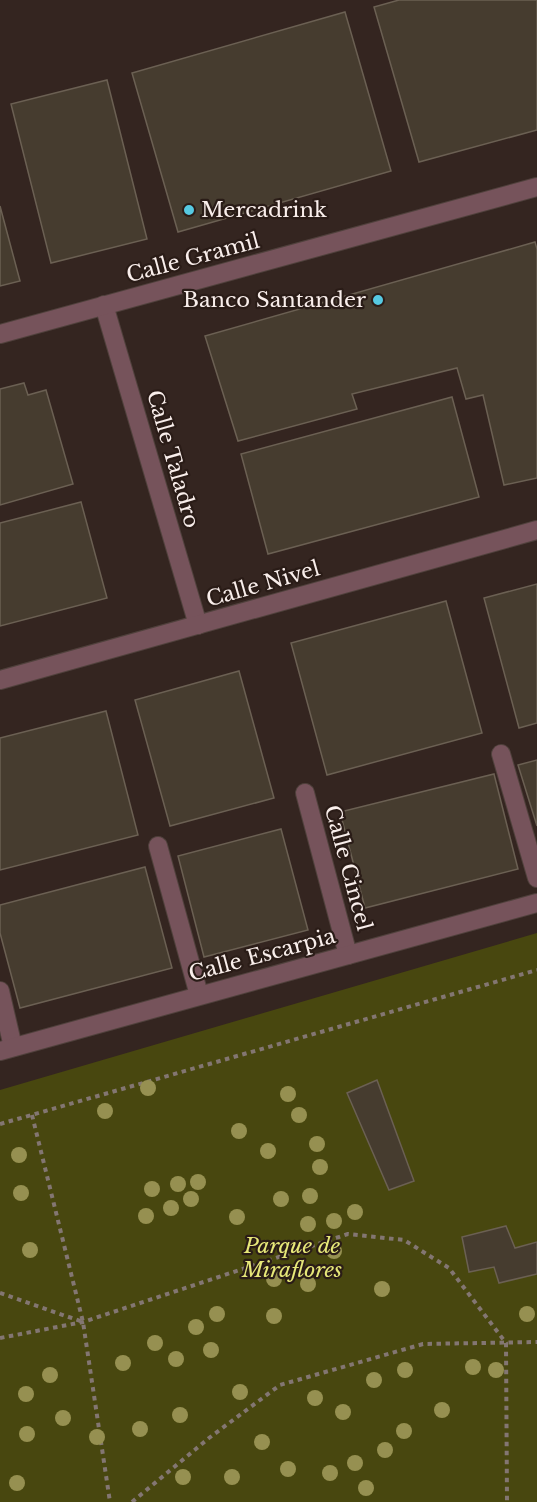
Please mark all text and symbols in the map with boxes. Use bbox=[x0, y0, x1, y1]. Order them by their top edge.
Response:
place label: Mercadrink bbox=[201, 197, 327, 223]
marker: Mercadrink bbox=[182, 203, 196, 217]
street label: Calle Gramil bbox=[124, 228, 263, 288]
place label: Banco Santander bbox=[183, 287, 366, 313]
marker: Banco Santander bbox=[371, 293, 385, 307]
street label: Calle Taladro bbox=[141, 387, 205, 531]
street label: Calle Nivel bbox=[203, 555, 323, 613]
street label: Calle Cincel bbox=[319, 802, 377, 934]
street label: Calle Escarpia bbox=[186, 923, 339, 987]
park label: Parque de Miraflores bbox=[241, 1233, 342, 1283]

